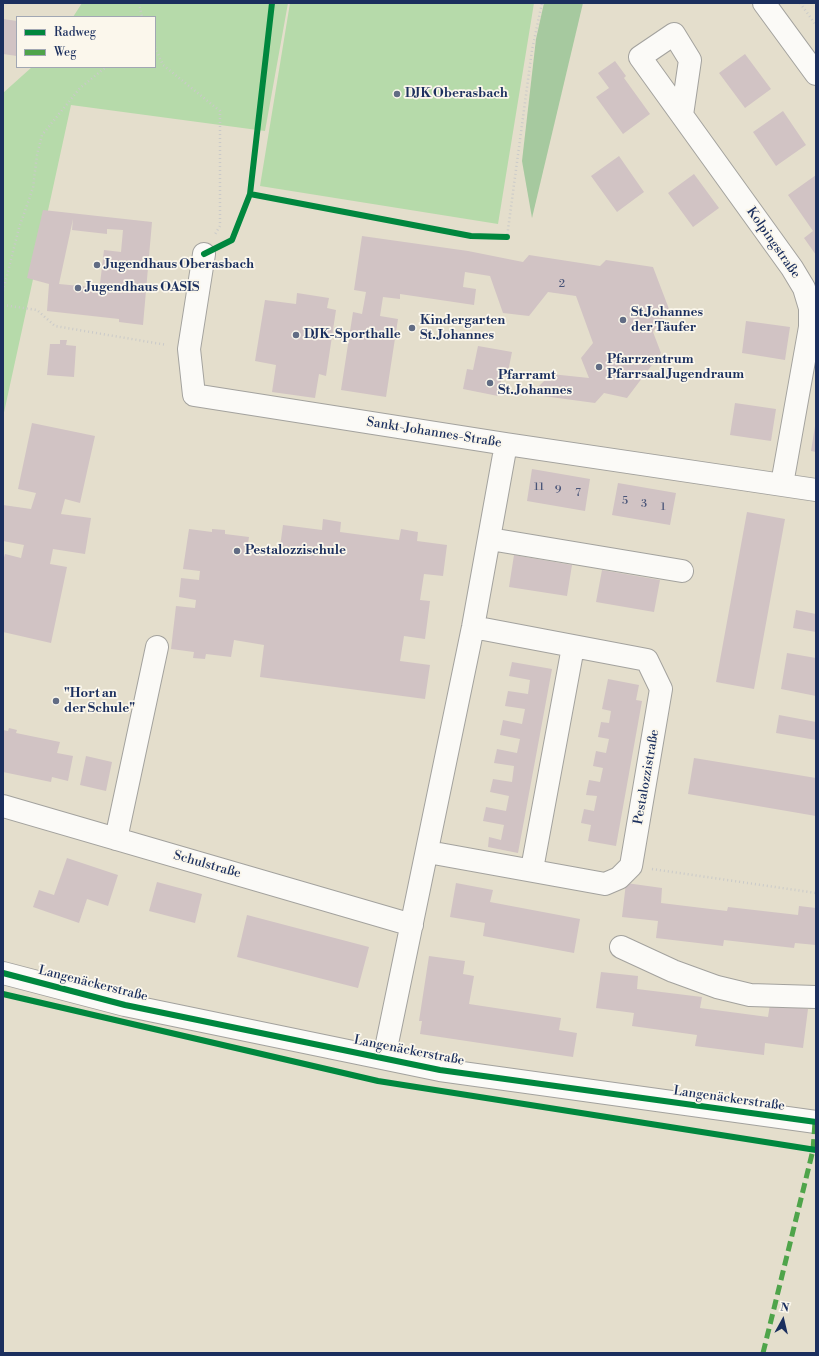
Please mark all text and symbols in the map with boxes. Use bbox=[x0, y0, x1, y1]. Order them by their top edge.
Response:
legend bbox=[16, 16, 156, 68]
text: Radweg bbox=[54, 25, 96, 40]
text: Weg bbox=[54, 45, 76, 60]
place label: DJK Oberasbach bbox=[405, 86, 508, 102]
marker: DJK Oberasbach bbox=[392, 89, 402, 99]
street label: Kolpingstraße bbox=[743, 204, 803, 282]
place label: Jugendhaus Oberasbach bbox=[105, 257, 254, 273]
marker: Jugendhaus Oberasbach bbox=[92, 260, 102, 270]
house number: 2 bbox=[559, 277, 565, 291]
place label: Jugendhaus OASIS bbox=[86, 280, 199, 296]
marker: Jugendhaus OASIS bbox=[73, 283, 83, 293]
place label: St.Johannes der Täufer bbox=[631, 305, 703, 336]
place label: Kindergarten St. Johannes bbox=[420, 313, 505, 344]
marker: St.Johannes der Täufer bbox=[618, 315, 628, 325]
marker: Kindergarten St. Johannes bbox=[407, 323, 417, 333]
place label: DJK-Sporthalle bbox=[304, 327, 401, 343]
marker: DJK-Sporthalle bbox=[291, 330, 301, 340]
place label: Pfarrzentrum Pfarrsaal Jugendraum bbox=[607, 352, 744, 383]
marker: Pfarrzentrum Pfarrsaal Jugendraum bbox=[594, 362, 604, 372]
place label: Pfarramt St. Johannes bbox=[498, 368, 572, 399]
marker: Pfarramt St. Johannes bbox=[485, 378, 495, 388]
street label: Sankt-Johannes-Straße bbox=[365, 415, 503, 451]
house number: 11 bbox=[534, 480, 544, 494]
house number: 9 bbox=[555, 483, 561, 497]
house number: 7 bbox=[575, 486, 581, 500]
house number: 5 bbox=[622, 494, 628, 508]
house number: 3 bbox=[641, 497, 647, 511]
house number: 1 bbox=[661, 500, 665, 514]
place label: Pestalozzischule bbox=[245, 543, 346, 559]
marker: Pestalozzischule bbox=[232, 546, 242, 556]
place label: "Hort an der Schule" bbox=[64, 686, 135, 717]
marker: "Hort an der Schule" bbox=[51, 696, 61, 706]
street label: Pestalozzistraße bbox=[631, 728, 663, 826]
street label: Schulstraße bbox=[172, 848, 242, 882]
street label: Langenäckerstraße bbox=[37, 963, 149, 1005]
street label: Langenäckerstraße bbox=[352, 1033, 466, 1069]
street label: Langenäckerstraße bbox=[672, 1083, 786, 1115]
north arrow bbox=[763, 1300, 803, 1340]
text: N bbox=[779, 1301, 790, 1316]

